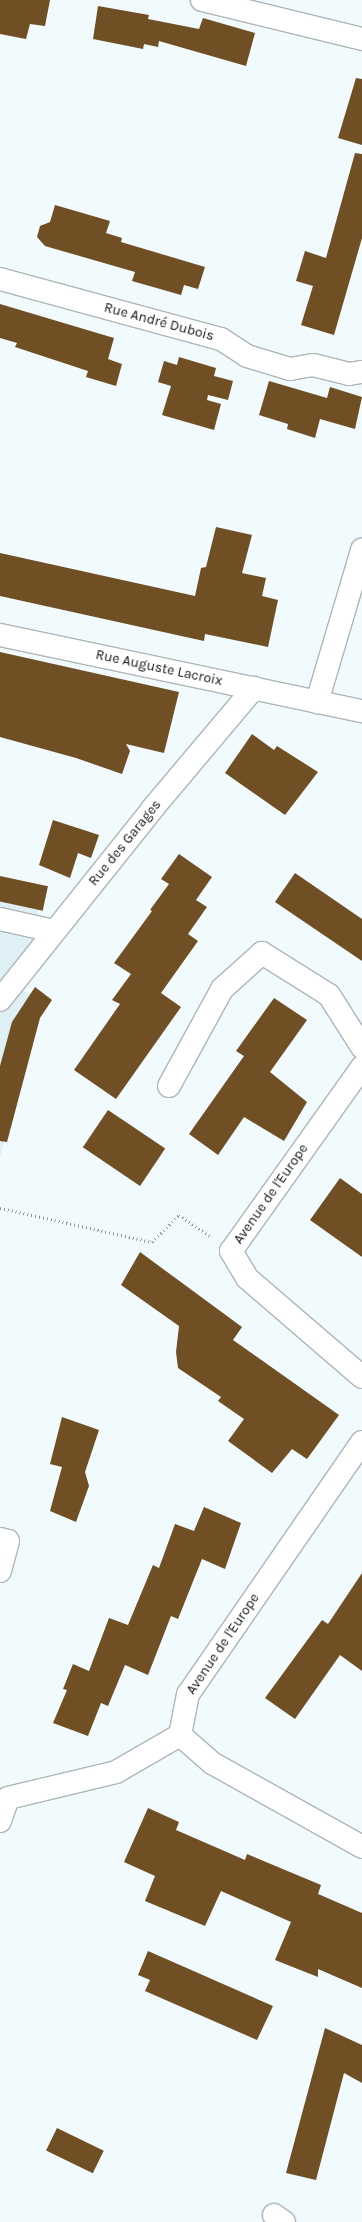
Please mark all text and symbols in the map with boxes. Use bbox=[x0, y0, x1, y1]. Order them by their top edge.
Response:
street label: Rue André Dubois bbox=[102, 299, 216, 345]
street label: Rue Auguste Lacroix bbox=[94, 646, 224, 690]
street label: Rue des Garages bbox=[85, 797, 165, 889]
street label: Avenue de l'Europe bbox=[230, 1141, 312, 1247]
street label: Avenue de l'Europe bbox=[183, 1590, 263, 1698]

